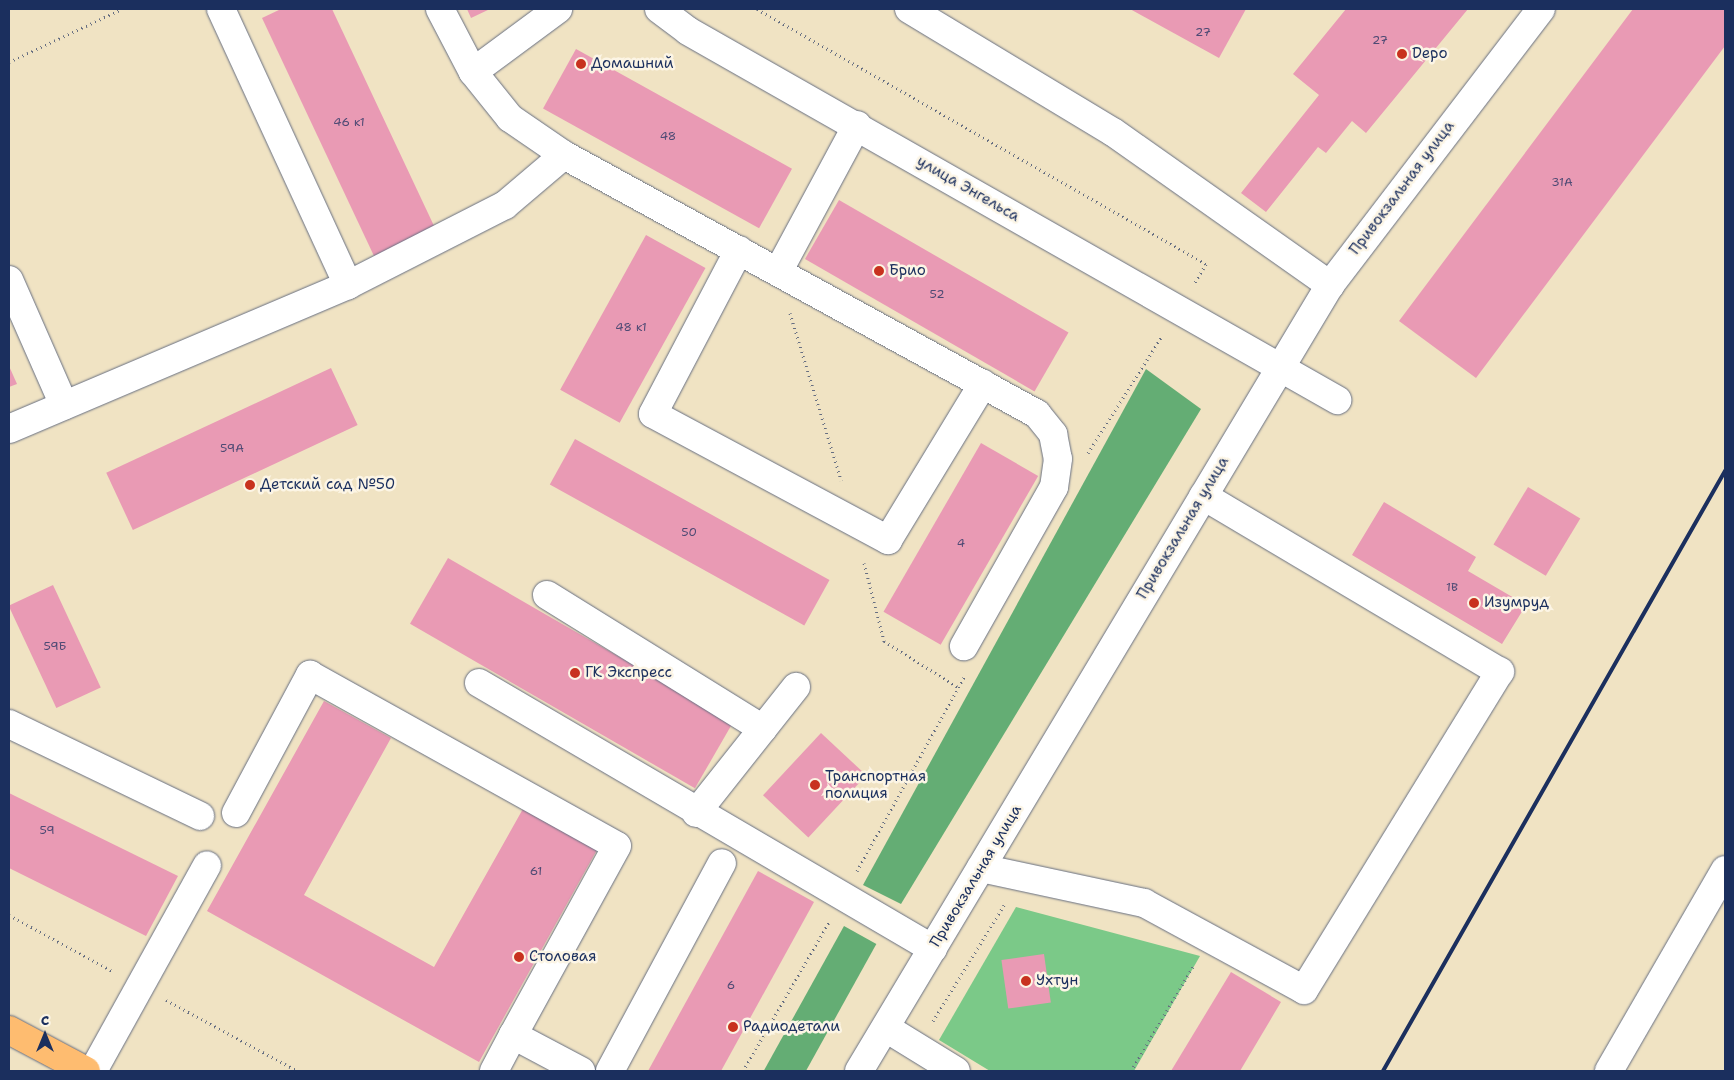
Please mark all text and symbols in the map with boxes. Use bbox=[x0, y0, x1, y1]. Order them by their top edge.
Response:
house number: 27 bbox=[1195, 26, 1211, 40]
house number: 27 bbox=[1372, 34, 1388, 48]
place label: Depo bbox=[1412, 45, 1448, 63]
marker: Depo bbox=[1396, 48, 1408, 60]
place label: Домашний bbox=[591, 55, 673, 73]
marker: Домашний bbox=[575, 58, 587, 70]
house number: 46 к1 bbox=[333, 116, 365, 130]
street label: Привокзальная улица bbox=[1346, 118, 1458, 258]
house number: 48 bbox=[660, 130, 676, 144]
street label: улица Энгельса bbox=[913, 152, 1023, 226]
house number: 31А bbox=[1551, 176, 1573, 190]
place label: Брио bbox=[889, 262, 926, 280]
marker: Брио bbox=[873, 265, 885, 277]
house number: 52 bbox=[929, 288, 945, 302]
house number: 48 к1 bbox=[615, 321, 647, 335]
house number: 59А bbox=[220, 442, 244, 456]
street label: Привокзальная улица bbox=[1133, 454, 1233, 602]
place label: Детский сад №50 bbox=[260, 476, 395, 494]
marker: Детский сад №50 bbox=[244, 479, 256, 491]
house number: 50 bbox=[681, 526, 697, 540]
house number: 4 bbox=[957, 537, 965, 551]
house number: 1В bbox=[1446, 581, 1458, 595]
place label: Изумруд bbox=[1484, 594, 1549, 612]
marker: Изумруд bbox=[1468, 597, 1480, 609]
house number: 59Б bbox=[43, 640, 67, 654]
place label: ГК Экспресс bbox=[585, 664, 672, 682]
marker: ГК Экспресс bbox=[569, 667, 581, 679]
place label: Транспортная полиция bbox=[825, 767, 926, 802]
marker: Транспортная полиция bbox=[809, 779, 821, 791]
street label: Привокзальная улица bbox=[926, 802, 1026, 950]
house number: 59 bbox=[39, 824, 55, 838]
house number: 61 bbox=[530, 865, 542, 879]
place label: Столовая bbox=[529, 948, 596, 966]
marker: Столовая bbox=[513, 951, 525, 963]
place label: Ухтун bbox=[1036, 972, 1078, 990]
marker: Ухтун bbox=[1020, 975, 1032, 987]
house number: 6 bbox=[727, 979, 735, 993]
north arrow bbox=[20, 1010, 70, 1060]
text: С bbox=[41, 1011, 49, 1029]
place label: Радиодетали bbox=[743, 1018, 840, 1036]
marker: Радиодетали bbox=[727, 1021, 739, 1033]

